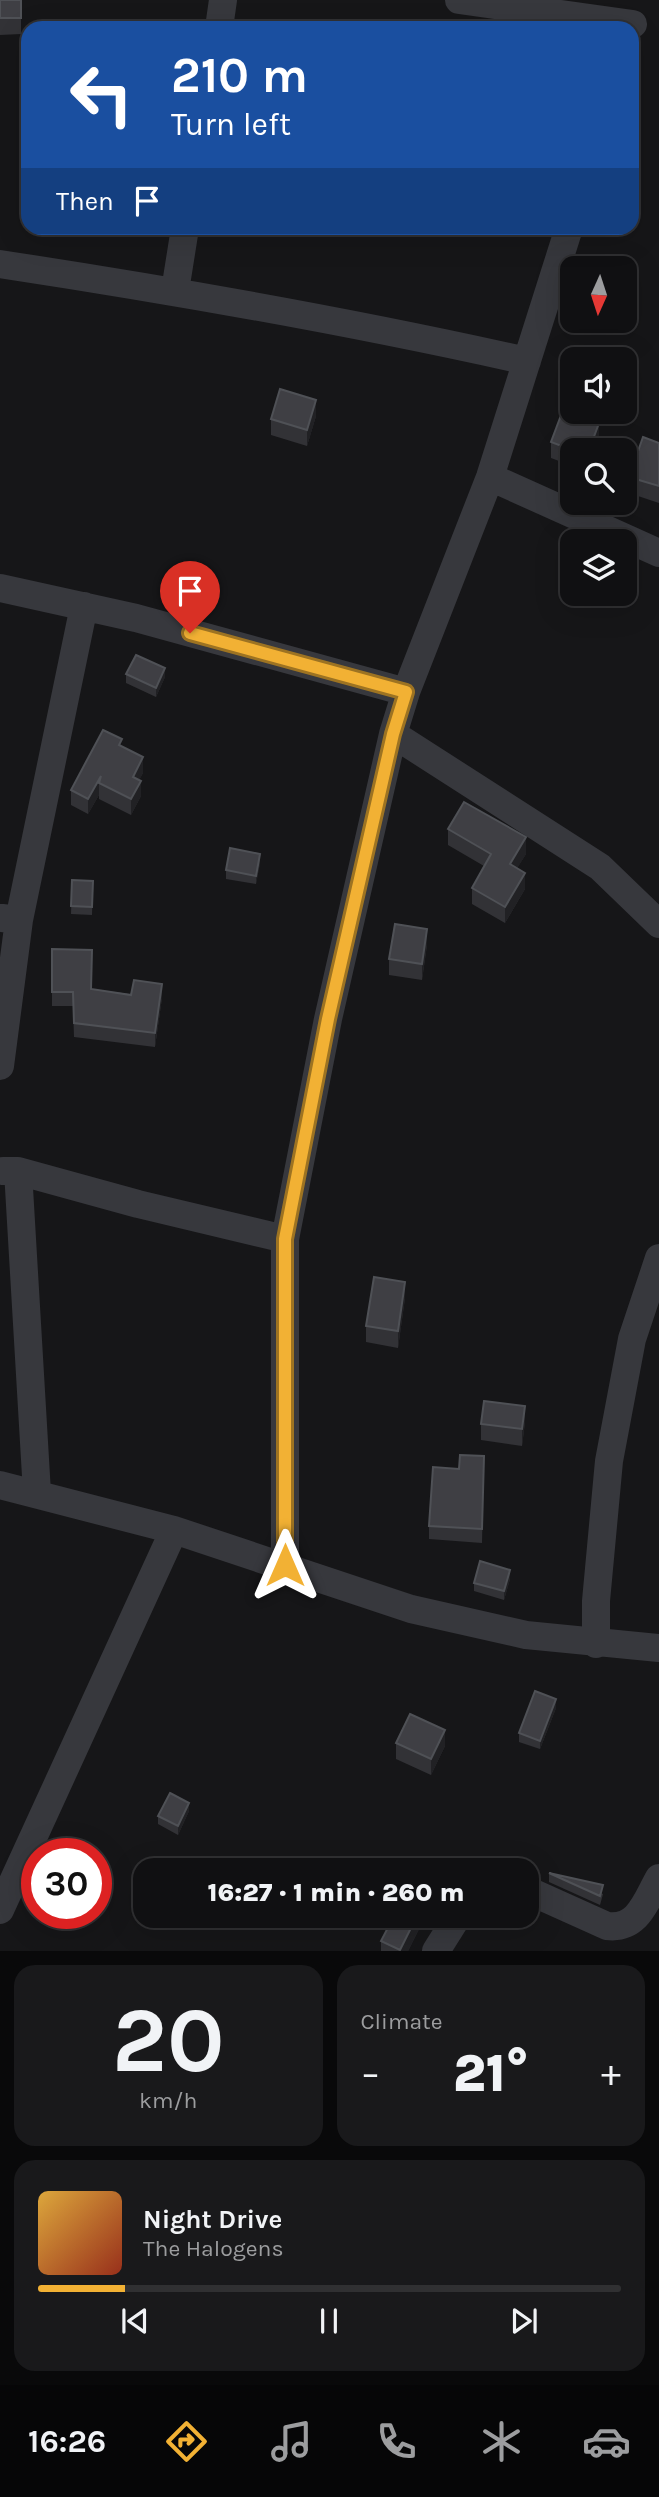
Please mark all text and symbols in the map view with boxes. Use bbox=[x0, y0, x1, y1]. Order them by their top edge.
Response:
text: 210 m bbox=[171, 47, 308, 104]
icon: left bbox=[56, 49, 147, 140]
text: Turn left bbox=[171, 106, 291, 143]
icon: arrive bbox=[128, 182, 166, 220]
text: Then bbox=[56, 186, 114, 217]
north arrow bbox=[560, 256, 637, 332]
map controls bbox=[560, 256, 637, 606]
button: sound bbox=[560, 347, 637, 424]
button: search bbox=[560, 438, 637, 515]
button: layers bbox=[560, 529, 637, 606]
pin bbox=[160, 561, 220, 633]
icon: arrive bbox=[171, 572, 209, 610]
position arrow bbox=[248, 1528, 322, 1602]
speed limit sign: 30 bbox=[21, 1838, 112, 1929]
text: 16:27 · 1 min · 260 m bbox=[208, 1877, 464, 1908]
text: 20 bbox=[112, 1988, 225, 2094]
text: Climate bbox=[361, 2008, 443, 2035]
text: 21° bbox=[453, 2043, 529, 2104]
text: − bbox=[361, 2051, 380, 2096]
text: + bbox=[601, 2051, 621, 2096]
text: km/h bbox=[139, 2087, 197, 2114]
text: Night Drive bbox=[143, 2204, 282, 2235]
text: The Halogens bbox=[143, 2235, 283, 2262]
icon: previous bbox=[116, 2302, 154, 2340]
icon: pause bbox=[310, 2302, 348, 2340]
icon: next bbox=[505, 2302, 543, 2340]
icon: directions bbox=[162, 2417, 211, 2466]
icon: music bbox=[267, 2417, 316, 2466]
icon: phone bbox=[372, 2417, 421, 2466]
icon: climate bbox=[477, 2417, 526, 2466]
icon: car bbox=[582, 2417, 631, 2466]
text: 16:26 bbox=[28, 2423, 106, 2460]

